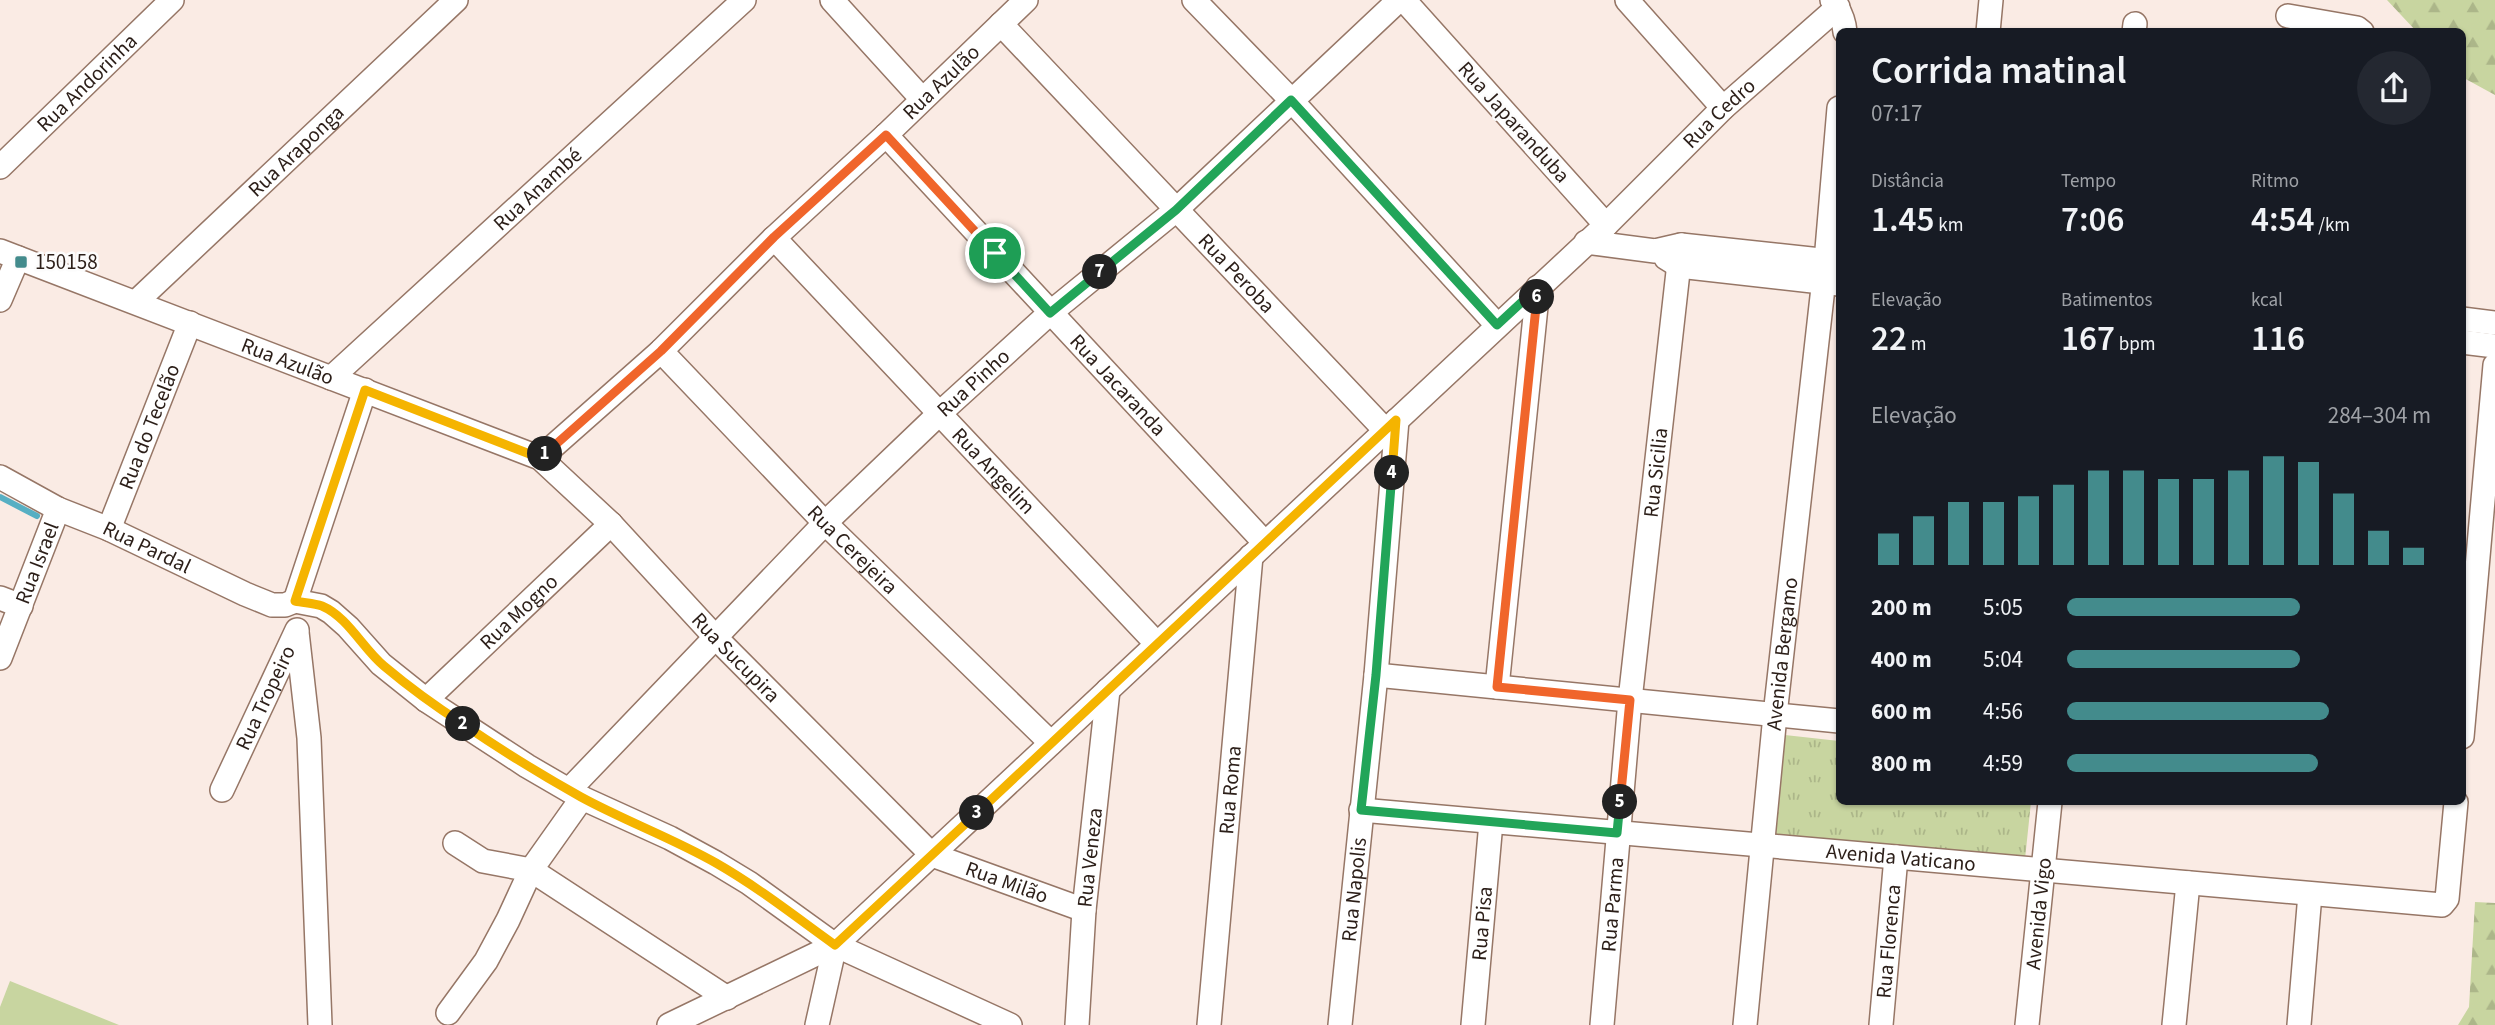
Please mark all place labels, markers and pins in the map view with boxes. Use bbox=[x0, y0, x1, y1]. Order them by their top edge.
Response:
pin bbox=[965, 223, 1025, 283]
place label: 150158 bbox=[35, 247, 98, 277]
marker: 150158 bbox=[13, 254, 29, 270]
pin: 7 bbox=[1082, 254, 1118, 290]
pin: 6 bbox=[1520, 280, 1554, 314]
pin: 1 bbox=[528, 436, 562, 472]
pin: 4 bbox=[1374, 456, 1410, 490]
pin: 2 bbox=[446, 706, 480, 742]
pin: 5 bbox=[1602, 784, 1638, 820]
pin: 3 bbox=[960, 796, 995, 830]

